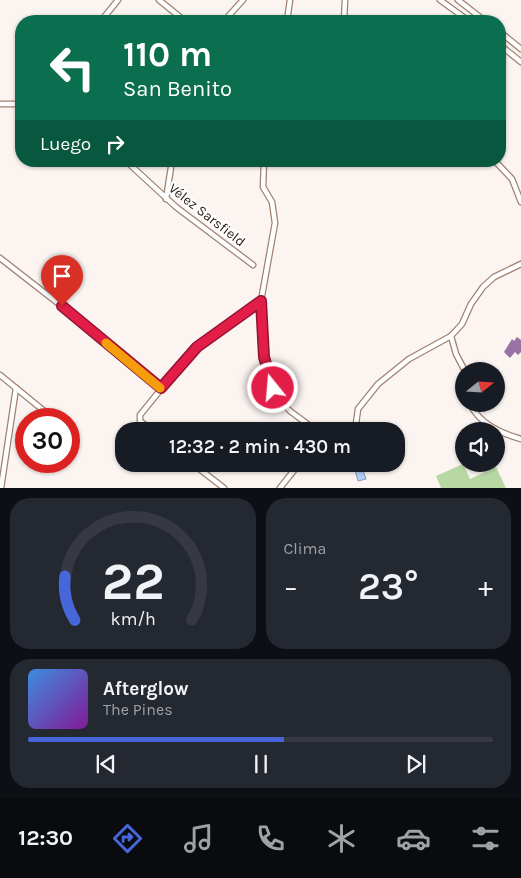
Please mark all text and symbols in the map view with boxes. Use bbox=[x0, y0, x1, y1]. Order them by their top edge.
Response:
text: 110 m bbox=[123, 34, 212, 75]
icon: left bbox=[40, 35, 105, 100]
text: San Benito bbox=[123, 76, 232, 102]
icon: right bbox=[101, 130, 129, 158]
text: Luego bbox=[40, 133, 91, 155]
street label: Vélez Sarsfield bbox=[165, 180, 249, 250]
pin bbox=[41, 255, 83, 306]
icon: arrive bbox=[48, 262, 76, 290]
position arrow bbox=[246, 361, 298, 413]
north arrow bbox=[455, 362, 505, 412]
map controls bbox=[455, 362, 505, 472]
speed limit sign: 30 bbox=[15, 408, 80, 473]
button: sound bbox=[455, 422, 505, 472]
text: 12:32 · 2 min · 430 m bbox=[169, 436, 351, 458]
text: Clima bbox=[284, 539, 326, 558]
text: 22 bbox=[101, 551, 164, 612]
text: 23° bbox=[358, 564, 418, 609]
text: − bbox=[284, 570, 298, 603]
text: + bbox=[478, 570, 493, 603]
text: km/h bbox=[110, 609, 155, 630]
text: Afterglow bbox=[103, 678, 189, 700]
text: The Pines bbox=[103, 700, 173, 719]
icon: previous bbox=[92, 750, 120, 778]
icon: pause bbox=[247, 750, 275, 778]
icon: next bbox=[402, 750, 430, 778]
icon: directions bbox=[110, 821, 145, 856]
icon: music bbox=[181, 821, 216, 856]
icon: phone bbox=[253, 821, 288, 856]
icon: climate bbox=[324, 821, 359, 856]
icon: car bbox=[396, 821, 431, 856]
icon: filters bbox=[468, 821, 503, 856]
text: 12:30 bbox=[18, 825, 73, 851]

